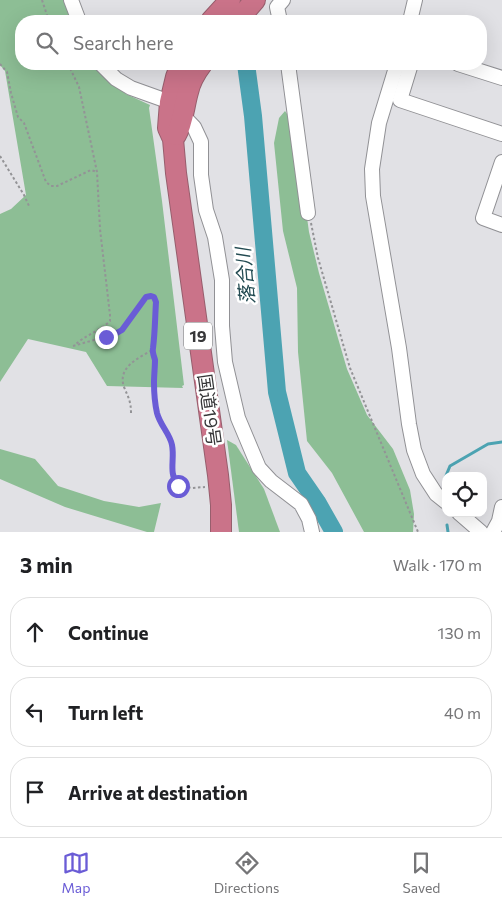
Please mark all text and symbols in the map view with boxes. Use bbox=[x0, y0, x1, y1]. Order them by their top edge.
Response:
search box bbox=[15, 15, 487, 70]
icon: search bbox=[33, 29, 61, 57]
text: Search here bbox=[73, 31, 173, 54]
water label: 落合川 bbox=[230, 245, 258, 305]
road number: 19 bbox=[184, 322, 212, 350]
route end bbox=[95, 326, 118, 349]
street label: 国道19号 bbox=[194, 372, 226, 447]
map controls bbox=[442, 472, 487, 517]
button: locate bbox=[442, 472, 487, 517]
route start bbox=[167, 475, 190, 498]
text: 3 min bbox=[20, 552, 73, 577]
text: Walk · 170 m bbox=[393, 555, 482, 574]
icon: ahead bbox=[21, 618, 49, 646]
text: Continue bbox=[68, 621, 148, 644]
text: 130 m bbox=[438, 623, 481, 642]
icon: left bbox=[21, 698, 49, 726]
text: Turn left bbox=[68, 701, 143, 724]
text: 40 m bbox=[444, 703, 481, 722]
icon: arrive bbox=[21, 778, 49, 806]
text: Arrive at destination bbox=[68, 781, 248, 804]
tab: Map bbox=[62, 849, 90, 896]
tab: Directions bbox=[214, 849, 279, 896]
tab: Saved bbox=[403, 849, 440, 896]

